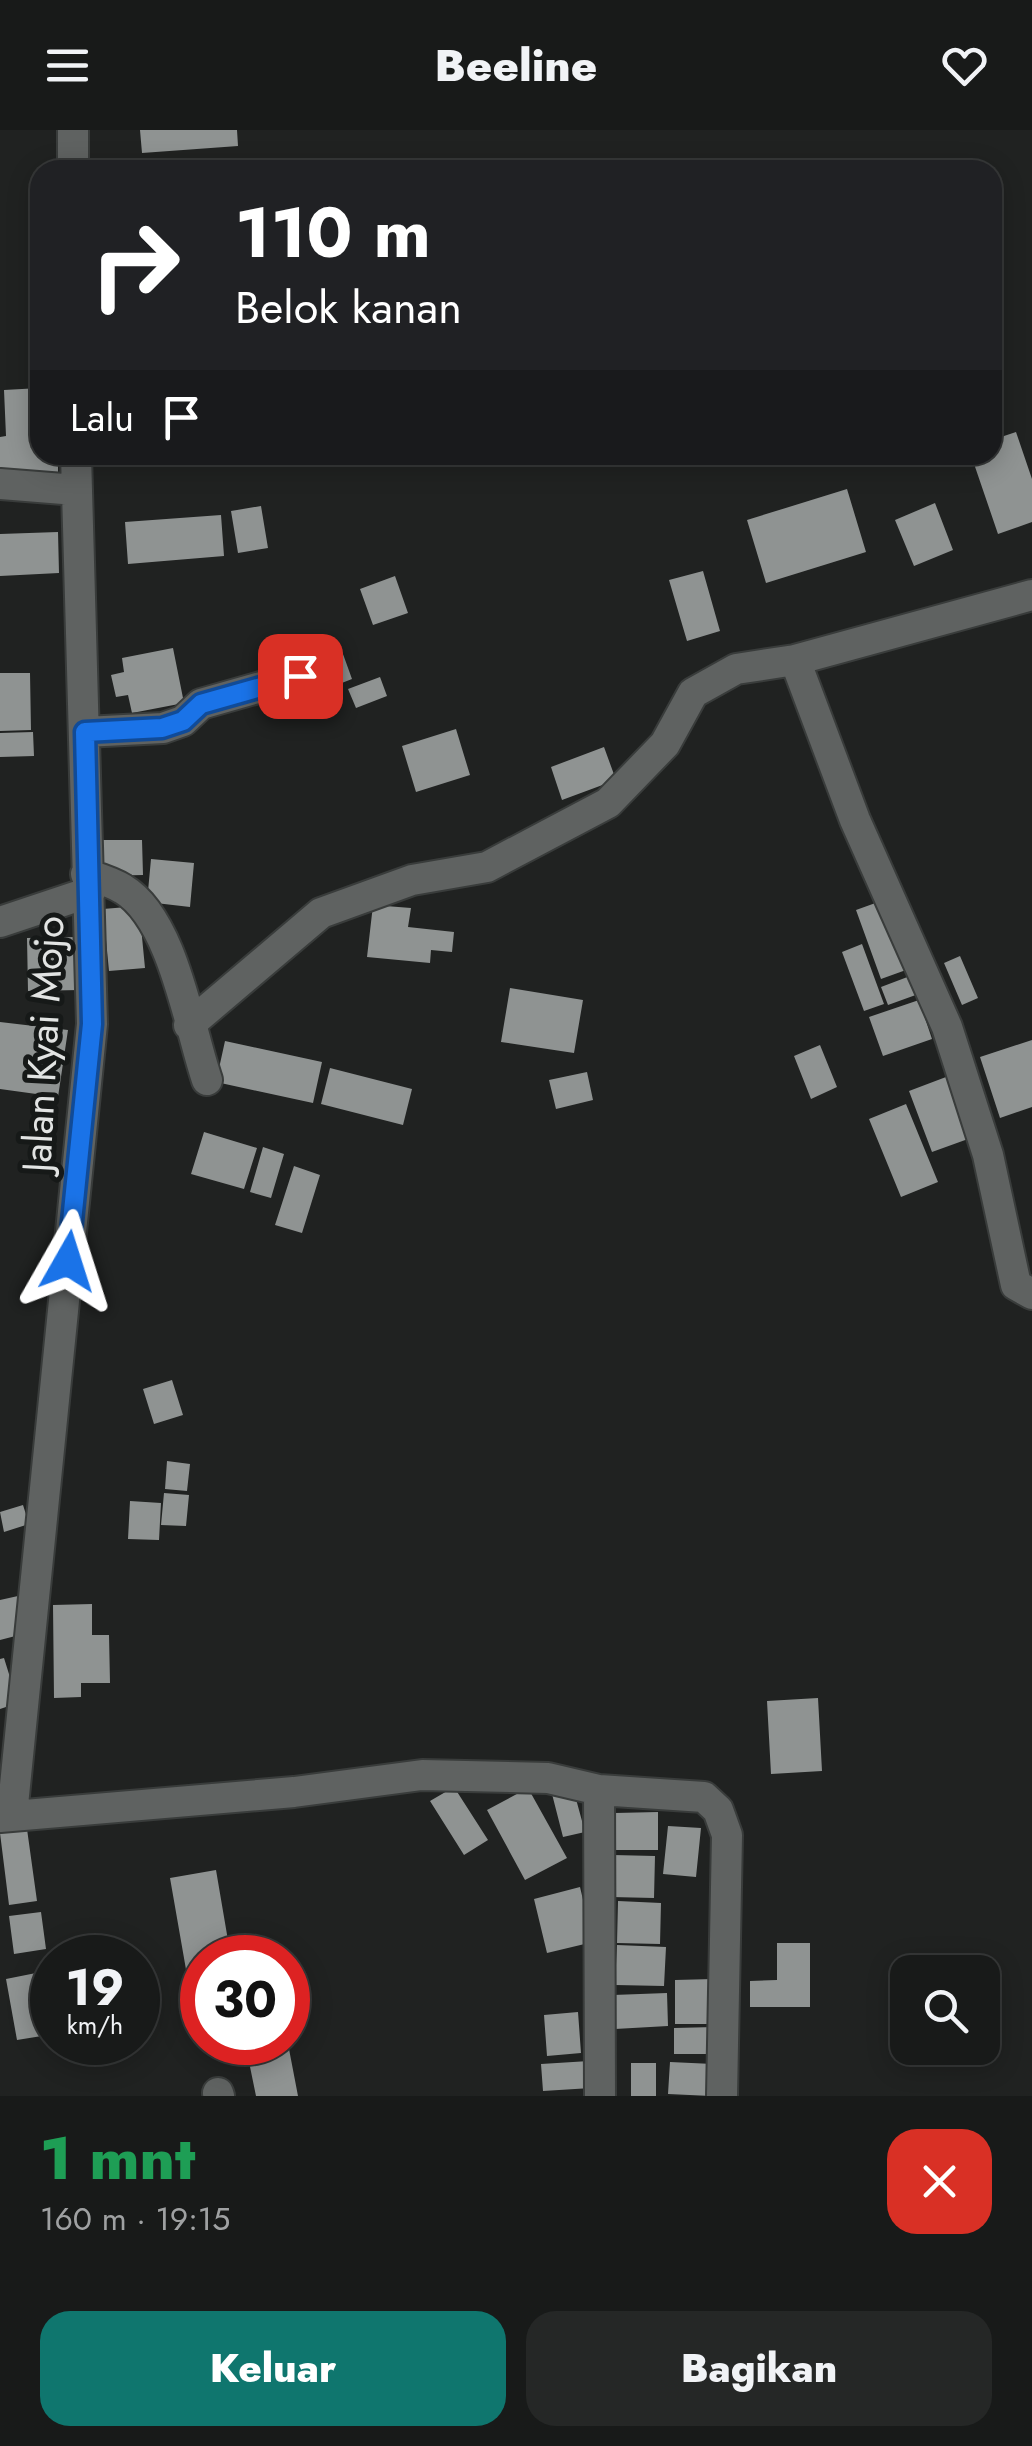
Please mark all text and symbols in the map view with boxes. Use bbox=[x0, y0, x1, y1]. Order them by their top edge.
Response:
text: Beeline bbox=[435, 33, 597, 98]
icon: menu bbox=[40, 38, 95, 93]
icon: heart bbox=[937, 38, 992, 93]
text: 110 m bbox=[235, 182, 431, 283]
icon: right bbox=[70, 200, 200, 330]
text: Belok kanan bbox=[235, 275, 462, 340]
text: Lalu bbox=[70, 390, 134, 445]
icon: arrive bbox=[154, 390, 209, 445]
pin bbox=[258, 634, 343, 719]
icon: arrive bbox=[273, 649, 328, 704]
street label: Jalan Kyai Mojo bbox=[7, 915, 79, 1178]
position arrow bbox=[16, 1209, 120, 1313]
speed limit sign: 30 bbox=[180, 1935, 310, 2065]
text: 19 bbox=[66, 1951, 124, 2024]
map controls bbox=[890, 1955, 1000, 2065]
button: search bbox=[890, 1955, 1000, 2065]
text: km/h bbox=[67, 2007, 123, 2043]
text: 1 mnt bbox=[40, 2115, 195, 2202]
button: close bbox=[887, 2129, 992, 2234]
text: 160 m · 19:15 bbox=[40, 2196, 230, 2242]
button: Keluar bbox=[40, 2311, 506, 2426]
button: Bagikan bbox=[526, 2311, 992, 2426]

